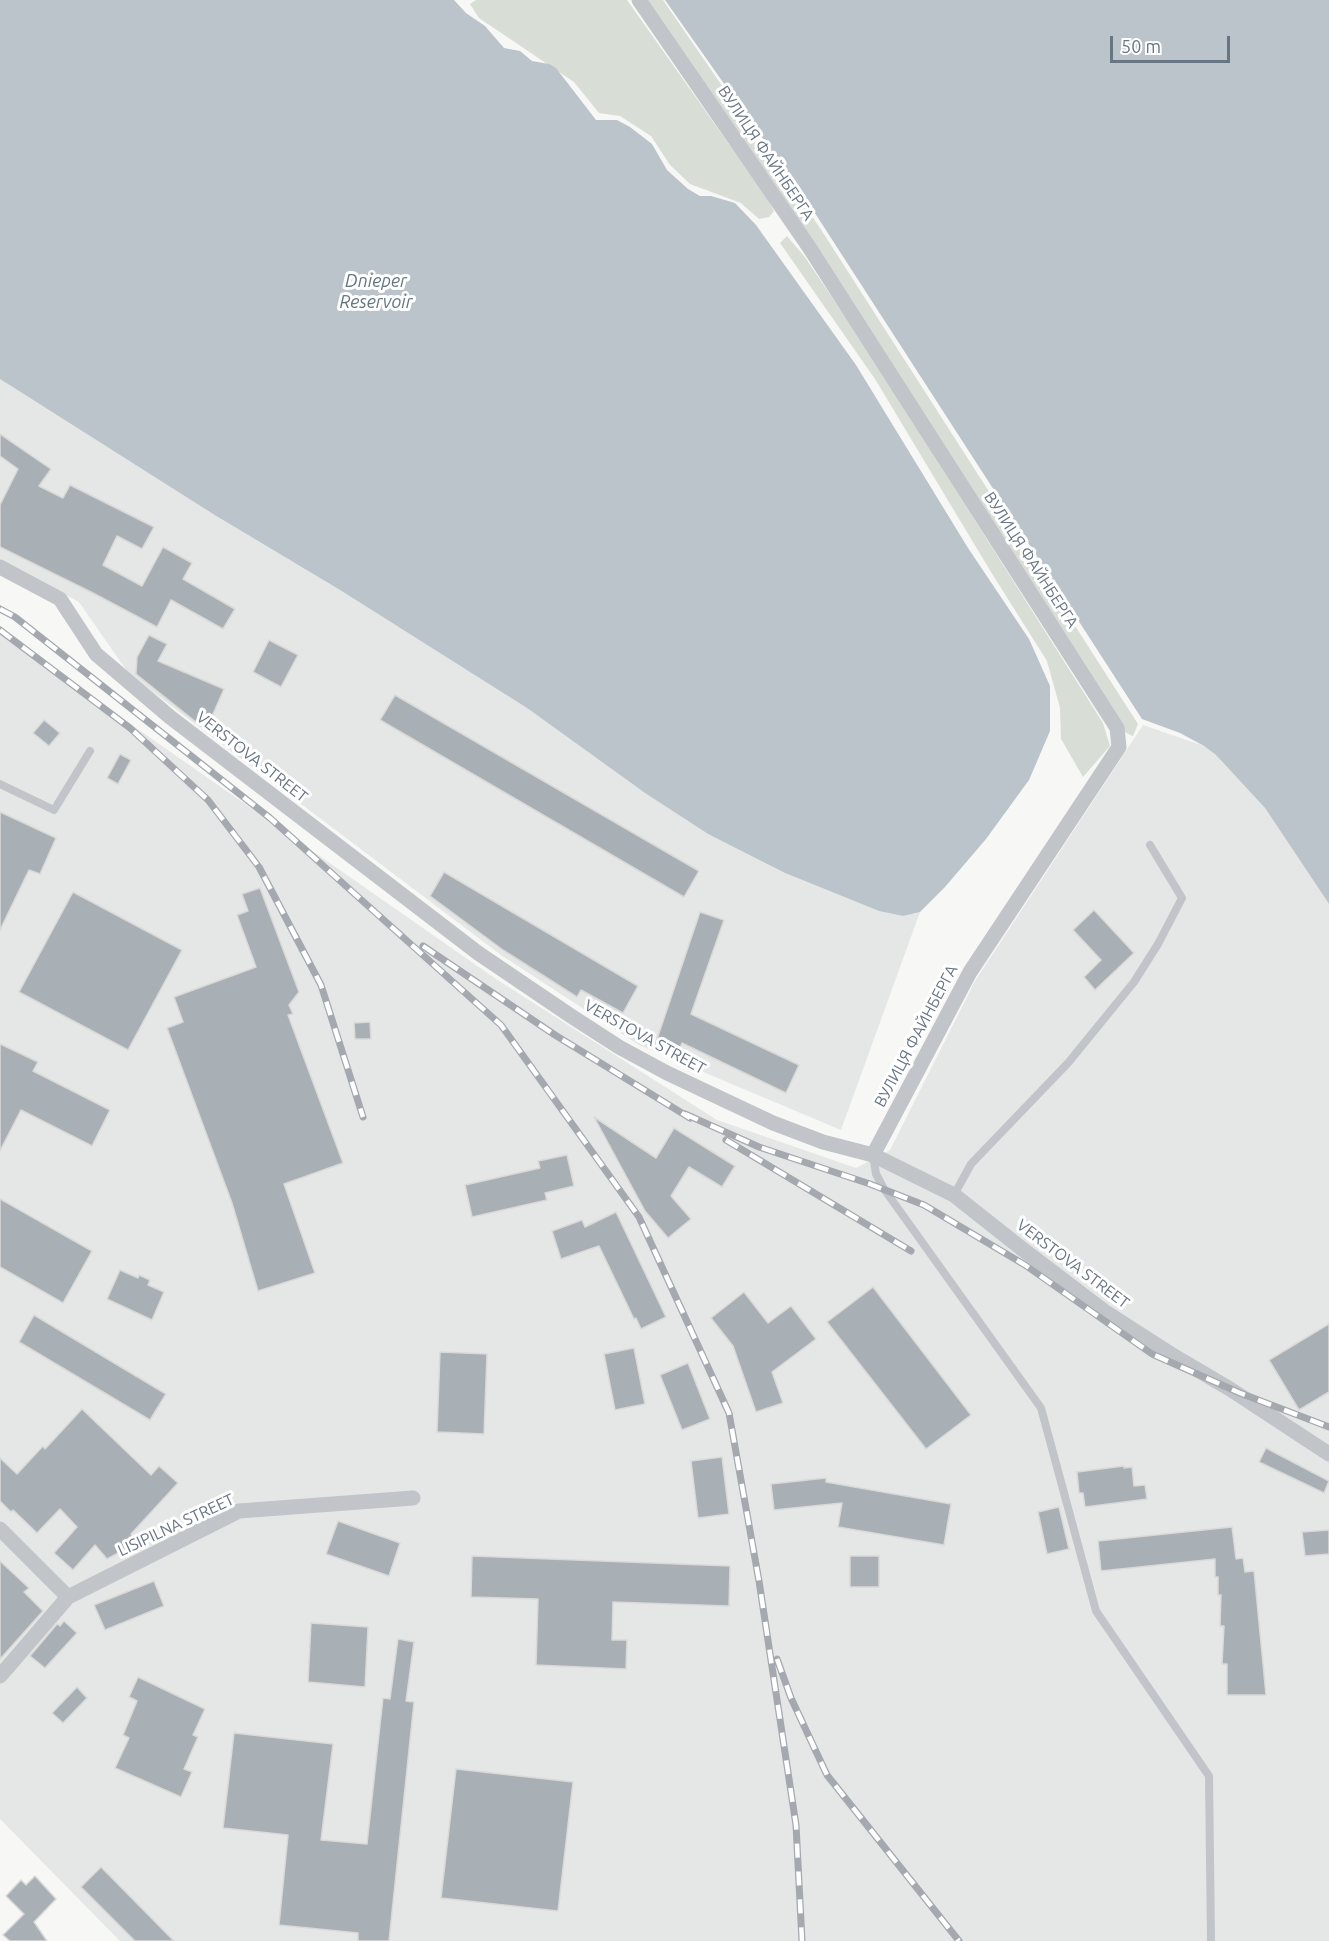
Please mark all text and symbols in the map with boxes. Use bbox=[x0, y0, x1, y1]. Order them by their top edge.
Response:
scale bar bbox=[1113, 24, 1233, 62]
text: 50 m bbox=[1121, 36, 1161, 56]
street label: ВУЛИЦЯ ФАЙНБЕРГА bbox=[714, 82, 818, 224]
water label: Dnieper Reservoir bbox=[339, 270, 413, 312]
street label: ВУЛИЦЯ ФАЙНБЕРГА bbox=[980, 488, 1082, 632]
street label: VERSTOVA STREET bbox=[193, 708, 311, 806]
street label: ВУЛИЦЯ ФАЙНБЕРГА bbox=[870, 962, 962, 1110]
street label: VERSTOVA STREET bbox=[581, 996, 709, 1078]
street label: VERSTOVA STREET bbox=[1013, 1215, 1133, 1313]
street label: LISIPILNA STREET bbox=[115, 1490, 237, 1560]

